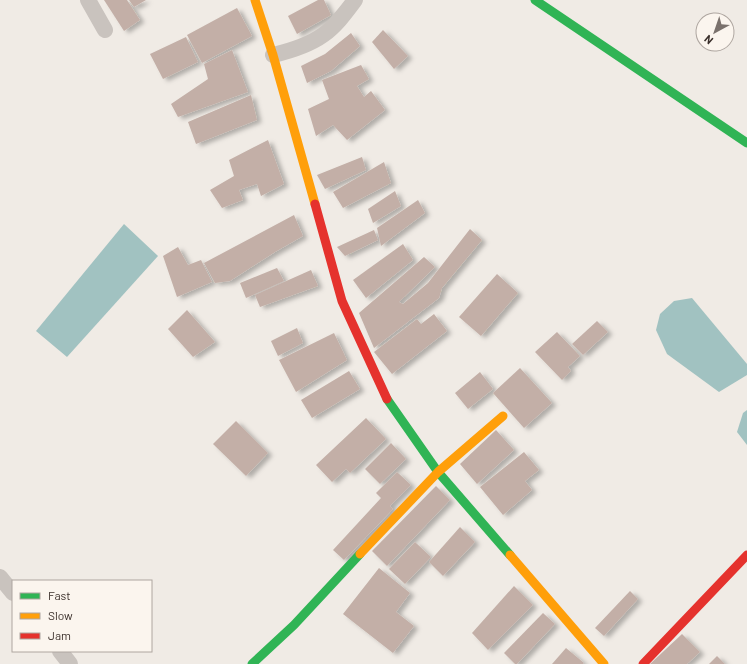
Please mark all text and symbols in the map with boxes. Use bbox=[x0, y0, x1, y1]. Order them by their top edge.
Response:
north arrow bbox=[695, 12, 735, 52]
text: N bbox=[701, 33, 715, 47]
legend bbox=[12, 580, 152, 652]
text: Fast bbox=[48, 588, 71, 602]
text: Slow bbox=[48, 608, 73, 622]
text: Jam bbox=[48, 628, 71, 642]

